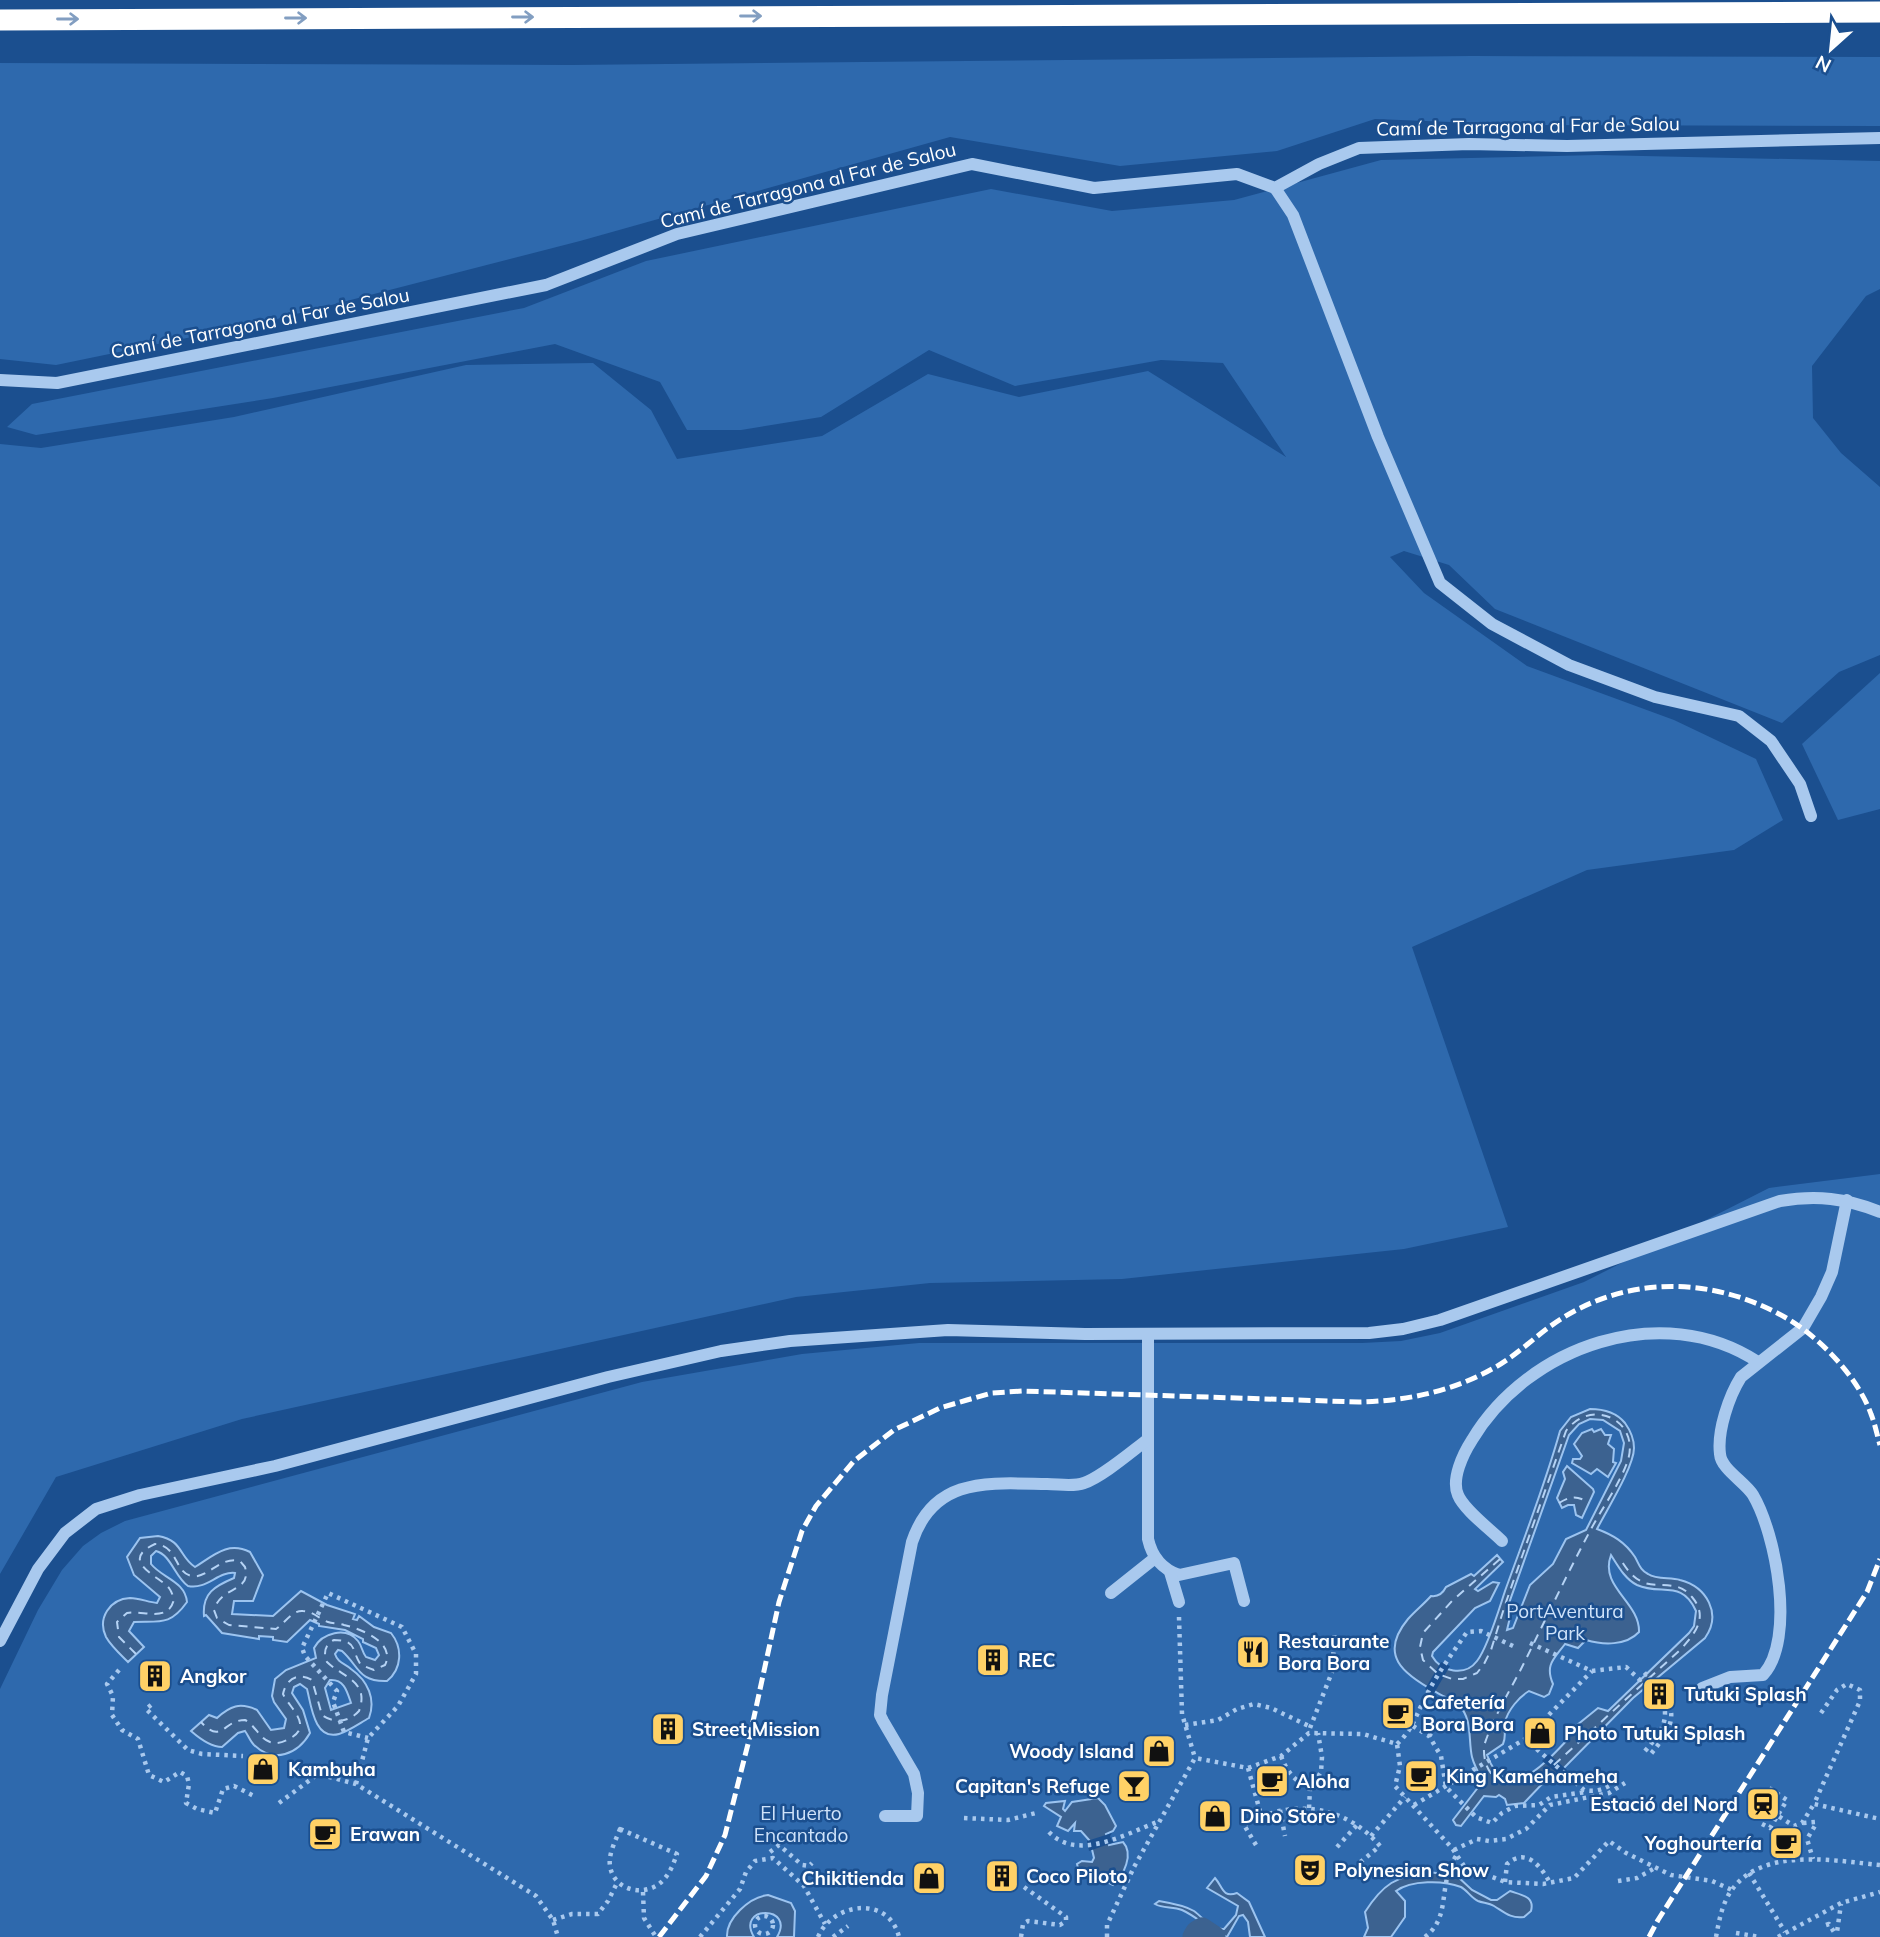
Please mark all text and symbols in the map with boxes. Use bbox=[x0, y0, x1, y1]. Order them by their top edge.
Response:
one-way arrow bbox=[739, 9, 762, 23]
one-way arrow bbox=[511, 10, 534, 24]
one-way arrow bbox=[284, 11, 307, 25]
one-way arrow bbox=[56, 12, 79, 26]
north arrow bbox=[1796, 14, 1866, 84]
text: N bbox=[1811, 50, 1835, 78]
street label: Camí de Tarragona al Far de Salou bbox=[1376, 111, 1680, 141]
street label: Camí de Tarragona al Far de Salou bbox=[658, 137, 958, 233]
street label: Camí de Tarragona al Far de Salou bbox=[109, 282, 411, 364]
park label: PortAventura Park bbox=[1506, 1599, 1624, 1645]
place label: Restaurante Bora Bora bbox=[1278, 1629, 1389, 1675]
restaurant icon: Restaurante Bora Bora bbox=[1234, 1633, 1272, 1671]
building icon: REC bbox=[974, 1641, 1012, 1679]
place label: REC bbox=[1018, 1648, 1056, 1672]
building icon: Angkor bbox=[136, 1657, 174, 1695]
place label: Angkor bbox=[180, 1664, 247, 1688]
building icon: Tutuki Splash bbox=[1640, 1675, 1678, 1713]
place label: Tutuki Splash bbox=[1684, 1682, 1807, 1706]
place label: Cafetería Bora Bora bbox=[1422, 1690, 1514, 1736]
cafe icon: Cafetería Bora Bora bbox=[1379, 1694, 1417, 1732]
building icon: Street Mission bbox=[649, 1710, 687, 1748]
shop icon: Photo Tutuki Splash bbox=[1521, 1714, 1559, 1752]
place label: Street Mission bbox=[692, 1717, 820, 1741]
place label: Photo Tutuki Splash bbox=[1564, 1721, 1745, 1745]
shop icon: Woody Island bbox=[1140, 1732, 1178, 1770]
place label: Woody Island bbox=[1009, 1739, 1134, 1763]
shop icon: Kambuha bbox=[244, 1750, 282, 1788]
place label: Kambuha bbox=[288, 1757, 376, 1781]
cafe icon: King Kamehameha bbox=[1402, 1757, 1440, 1795]
cafe icon: Aloha bbox=[1253, 1762, 1291, 1800]
place label: King Kamehameha bbox=[1446, 1764, 1618, 1788]
bar icon: Capitan's Refuge bbox=[1115, 1767, 1153, 1805]
place label: Aloha bbox=[1296, 1769, 1350, 1793]
place label: Capitan's Refuge bbox=[955, 1774, 1110, 1798]
station icon: Estació del Nord bbox=[1744, 1785, 1782, 1823]
place label: Estació del Nord bbox=[1590, 1792, 1738, 1816]
shop icon: Dino Store bbox=[1196, 1797, 1234, 1835]
park label: El Huerto Encantado bbox=[754, 1801, 848, 1847]
place label: Dino Store bbox=[1240, 1804, 1336, 1828]
cafe icon: Erawan bbox=[306, 1815, 344, 1853]
place label: Erawan bbox=[350, 1822, 420, 1846]
cafe icon: Yoghourtería bbox=[1767, 1824, 1805, 1862]
place label: Yoghourtería bbox=[1644, 1831, 1762, 1855]
theatre icon: Polynesian Show bbox=[1291, 1851, 1329, 1889]
building icon: Coco Piloto bbox=[983, 1857, 1021, 1895]
place label: Polynesian Show bbox=[1334, 1858, 1489, 1882]
shop icon: Chikitienda bbox=[910, 1859, 948, 1897]
place label: Coco Piloto bbox=[1026, 1864, 1128, 1888]
place label: Chikitienda bbox=[802, 1866, 904, 1890]

